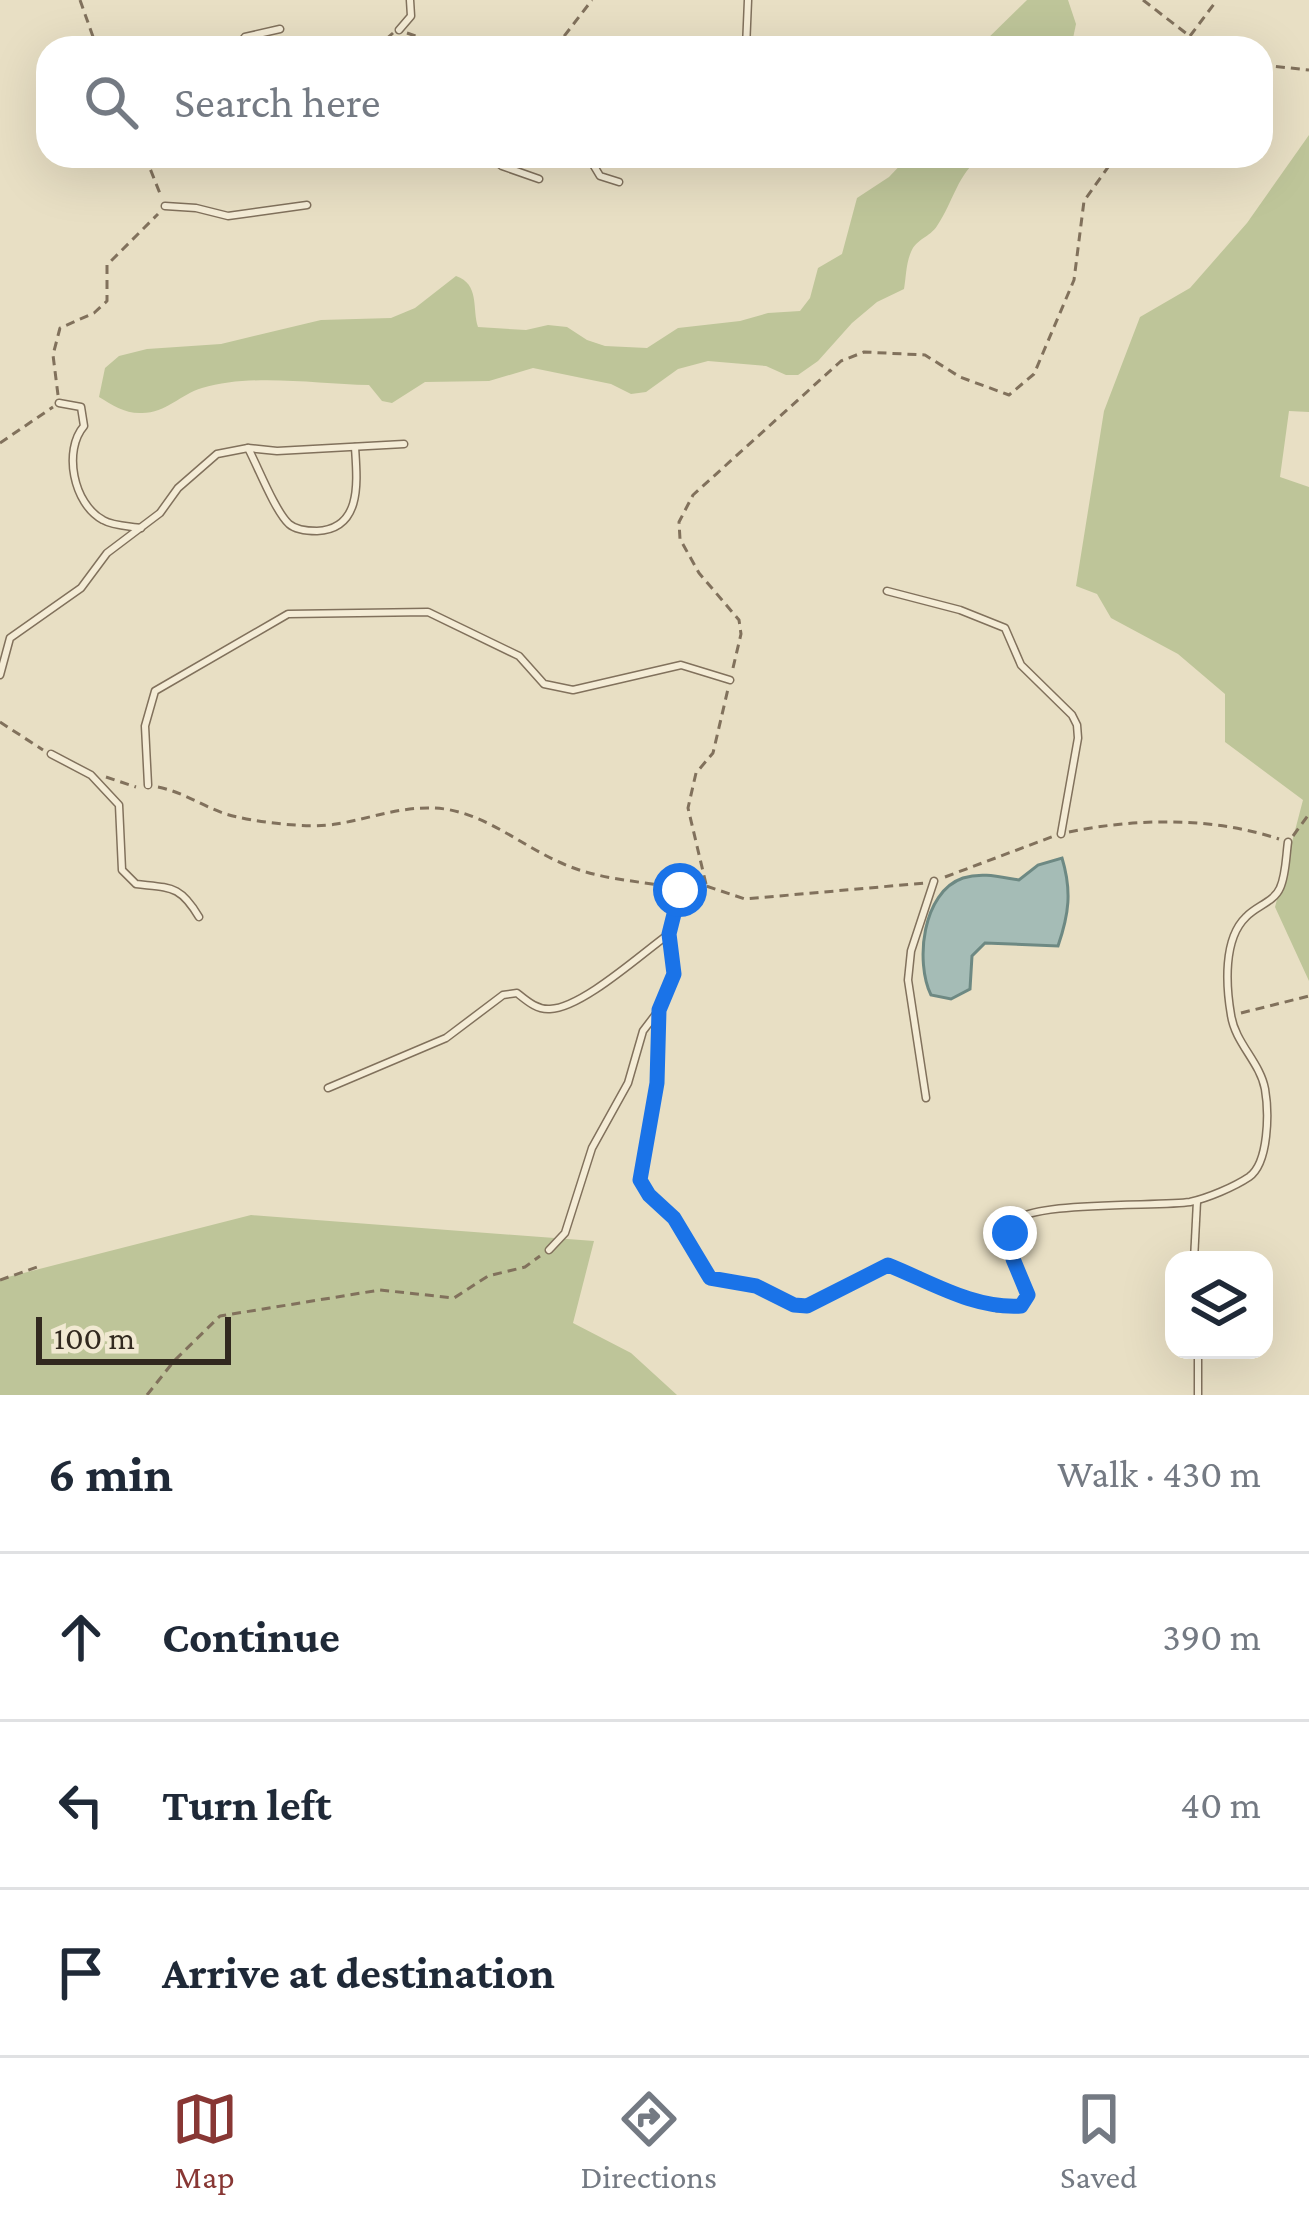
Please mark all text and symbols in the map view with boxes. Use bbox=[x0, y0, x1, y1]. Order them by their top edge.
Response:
search box bbox=[36, 36, 1273, 168]
icon: search bbox=[78, 69, 144, 135]
text: Search here bbox=[174, 77, 381, 127]
route start bbox=[653, 863, 707, 917]
route end bbox=[983, 1206, 1037, 1260]
map controls bbox=[1165, 1251, 1273, 1359]
button: layers bbox=[1165, 1251, 1273, 1359]
scale bar bbox=[36, 1311, 231, 1364]
text: 100 m bbox=[54, 1319, 135, 1356]
text: 6 min bbox=[48, 1445, 173, 1502]
text: Walk · 430 m bbox=[1057, 1452, 1261, 1495]
icon: ahead bbox=[48, 1604, 114, 1670]
text: Continue bbox=[162, 1612, 340, 1662]
text: 390 m bbox=[1162, 1615, 1261, 1658]
icon: left bbox=[48, 1772, 114, 1838]
text: Turn left bbox=[162, 1780, 331, 1830]
text: 40 m bbox=[1180, 1783, 1261, 1826]
icon: arrive bbox=[48, 1940, 114, 2006]
text: Arrive at destination bbox=[162, 1948, 555, 1998]
tab: Map bbox=[172, 2086, 238, 2195]
tab: Directions bbox=[581, 2086, 717, 2195]
tab: Saved bbox=[1060, 2086, 1137, 2195]

